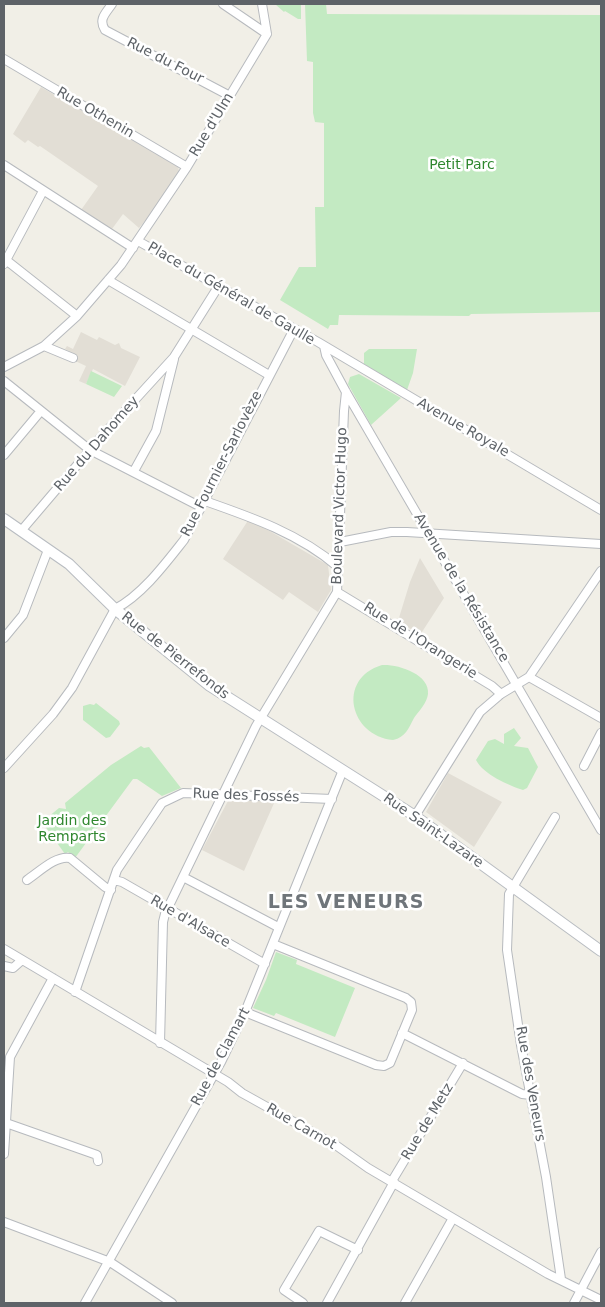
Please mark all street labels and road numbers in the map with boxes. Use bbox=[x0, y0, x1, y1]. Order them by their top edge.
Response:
street label: Rue du Four bbox=[124, 34, 206, 88]
street label: Rue Othenin bbox=[53, 84, 137, 142]
street label: Rue d'Ulm bbox=[186, 90, 238, 160]
street label: Place du Général de Gaulle bbox=[144, 239, 318, 349]
street label: Rue Fournier-Sarlovèze bbox=[178, 388, 266, 540]
street label: Rue du Dahomey bbox=[51, 393, 143, 495]
street label: Avenue Royale bbox=[414, 395, 512, 461]
street label: Boulevard Victor Hugo bbox=[329, 427, 351, 585]
street label: Avenue de la Résistance bbox=[410, 510, 512, 666]
street label: Rue de l'Orangerie bbox=[360, 599, 480, 683]
street label: Rue de Pierrefonds bbox=[118, 609, 232, 703]
street label: Rue des Fossés bbox=[192, 786, 300, 806]
street label: Rue Saint-Lazare bbox=[380, 790, 486, 872]
street label: Rue d'Alsace bbox=[147, 892, 233, 952]
street label: Rue de Clamart bbox=[188, 1005, 254, 1109]
street label: Rue des Veneurs bbox=[512, 1025, 548, 1143]
street label: Rue de Metz bbox=[399, 1081, 457, 1163]
street label: Rue Carnot bbox=[263, 1100, 339, 1154]

